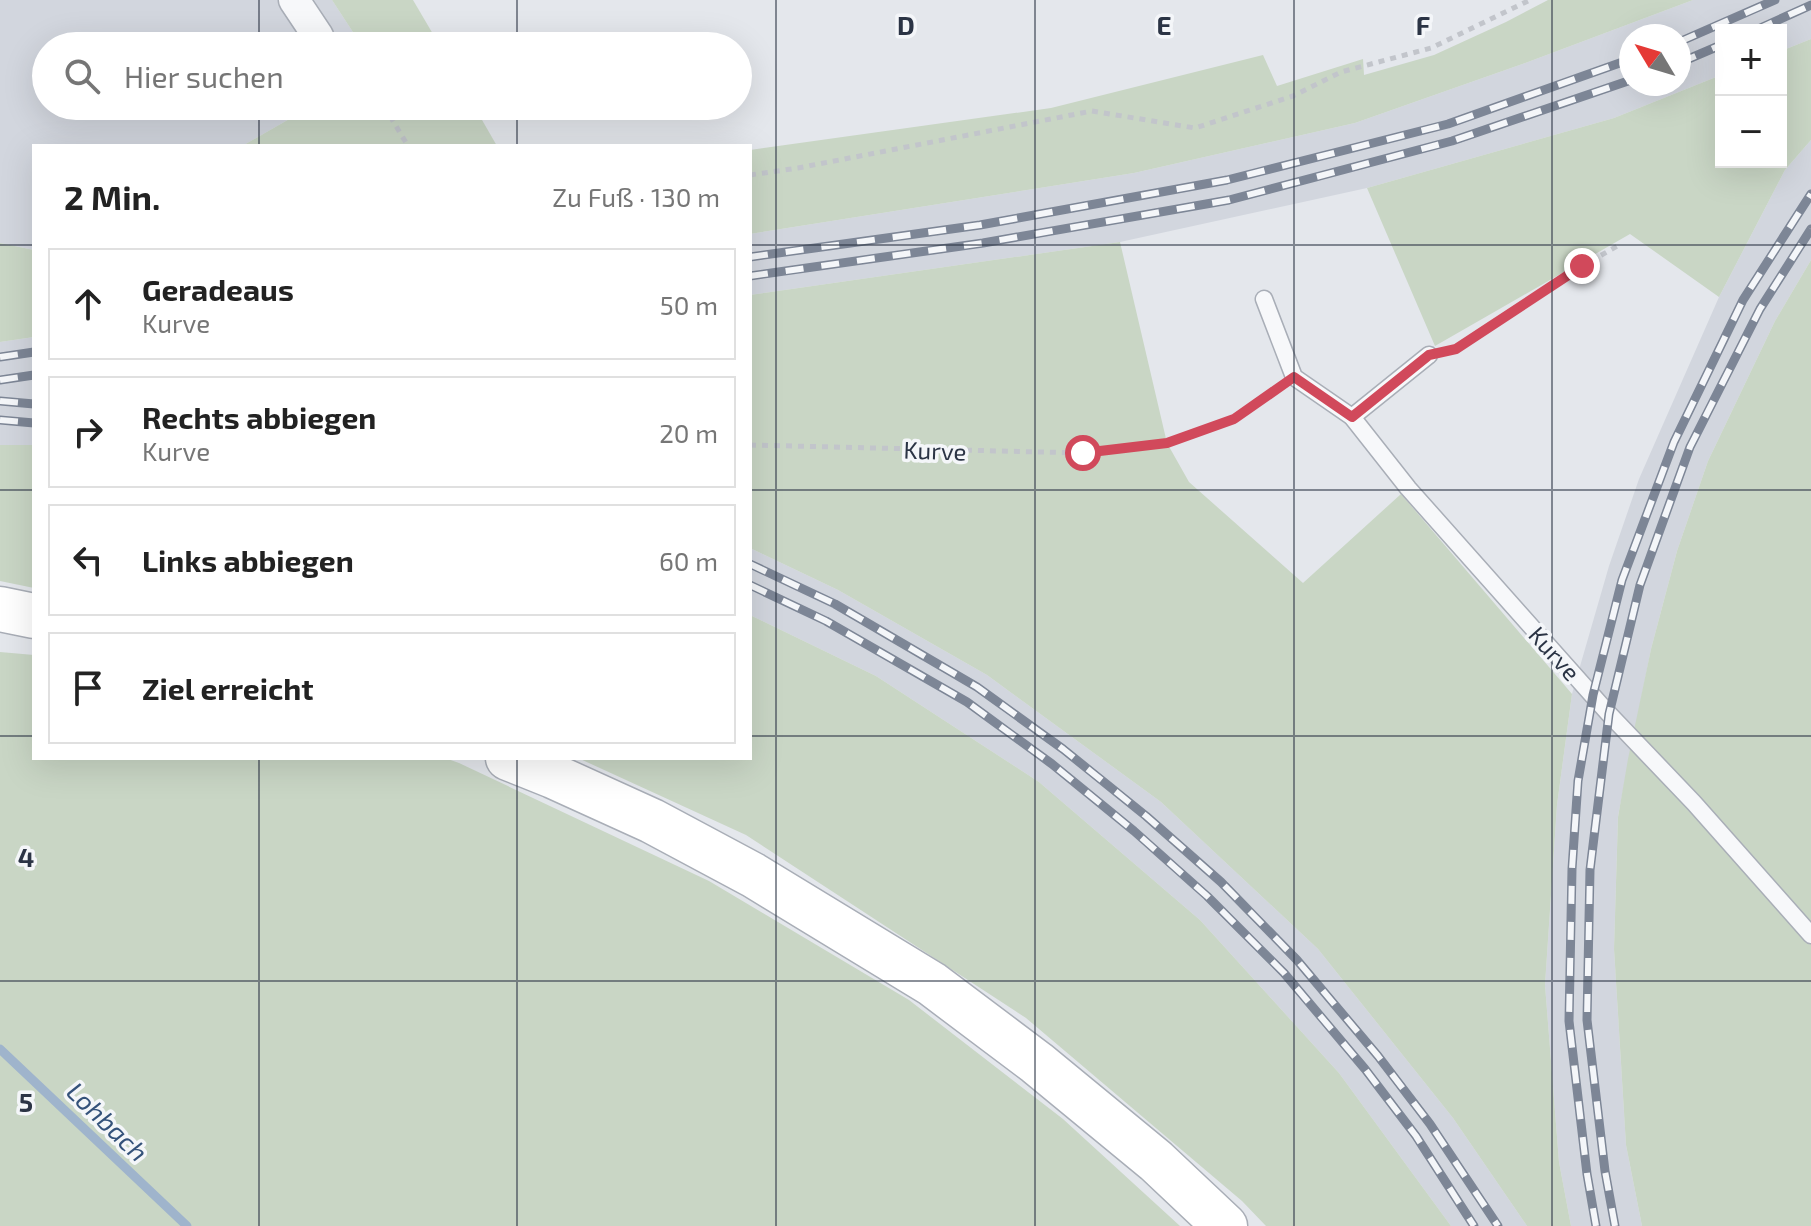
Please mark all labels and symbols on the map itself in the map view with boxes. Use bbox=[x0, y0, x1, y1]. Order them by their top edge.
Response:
text: D bbox=[897, 9, 915, 40]
text: E bbox=[1156, 9, 1172, 40]
text: F bbox=[1416, 9, 1430, 40]
north arrow bbox=[1619, 24, 1691, 96]
route end bbox=[1564, 248, 1600, 284]
street label: Kurve bbox=[903, 434, 967, 466]
route start bbox=[1065, 435, 1101, 471]
street label: Kurve bbox=[1523, 620, 1587, 686]
text: 4 bbox=[18, 841, 34, 872]
water label: Lohbach bbox=[61, 1075, 155, 1167]
text: 5 bbox=[19, 1086, 33, 1117]

